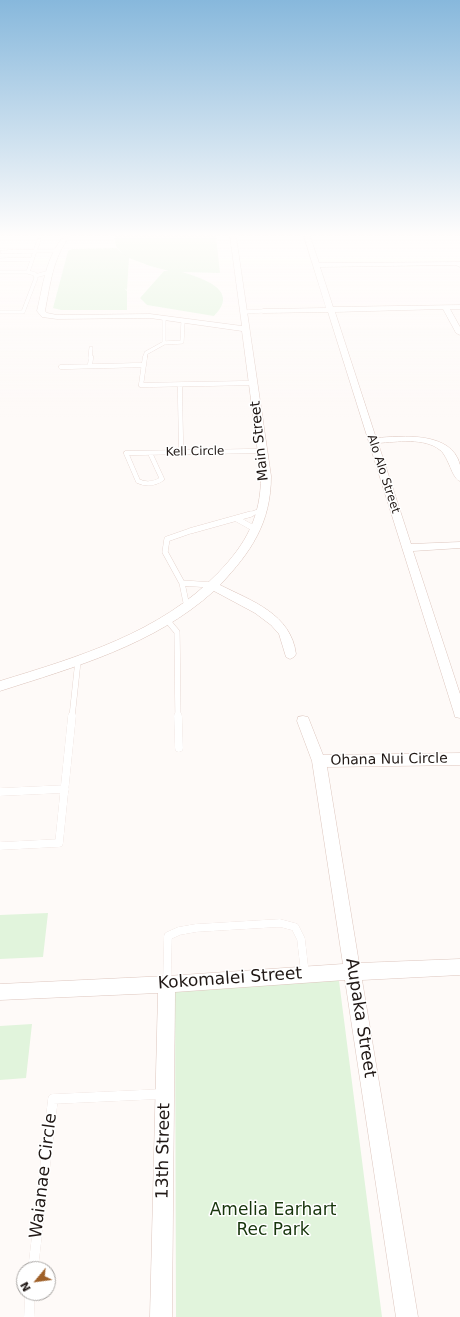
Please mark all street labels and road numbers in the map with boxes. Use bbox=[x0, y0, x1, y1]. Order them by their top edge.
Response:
street label: Main Street bbox=[247, 400, 273, 482]
street label: Alo Alo Street bbox=[364, 433, 402, 515]
street label: Kell Circle bbox=[165, 444, 225, 460]
street label: Ohana Nui Circle bbox=[330, 751, 448, 769]
street label: Aupaka Street bbox=[340, 957, 380, 1079]
street label: Kokomalei Street bbox=[157, 964, 303, 994]
street label: 13th Street bbox=[153, 1103, 175, 1199]
street label: Waianae Circle bbox=[26, 1112, 62, 1240]

